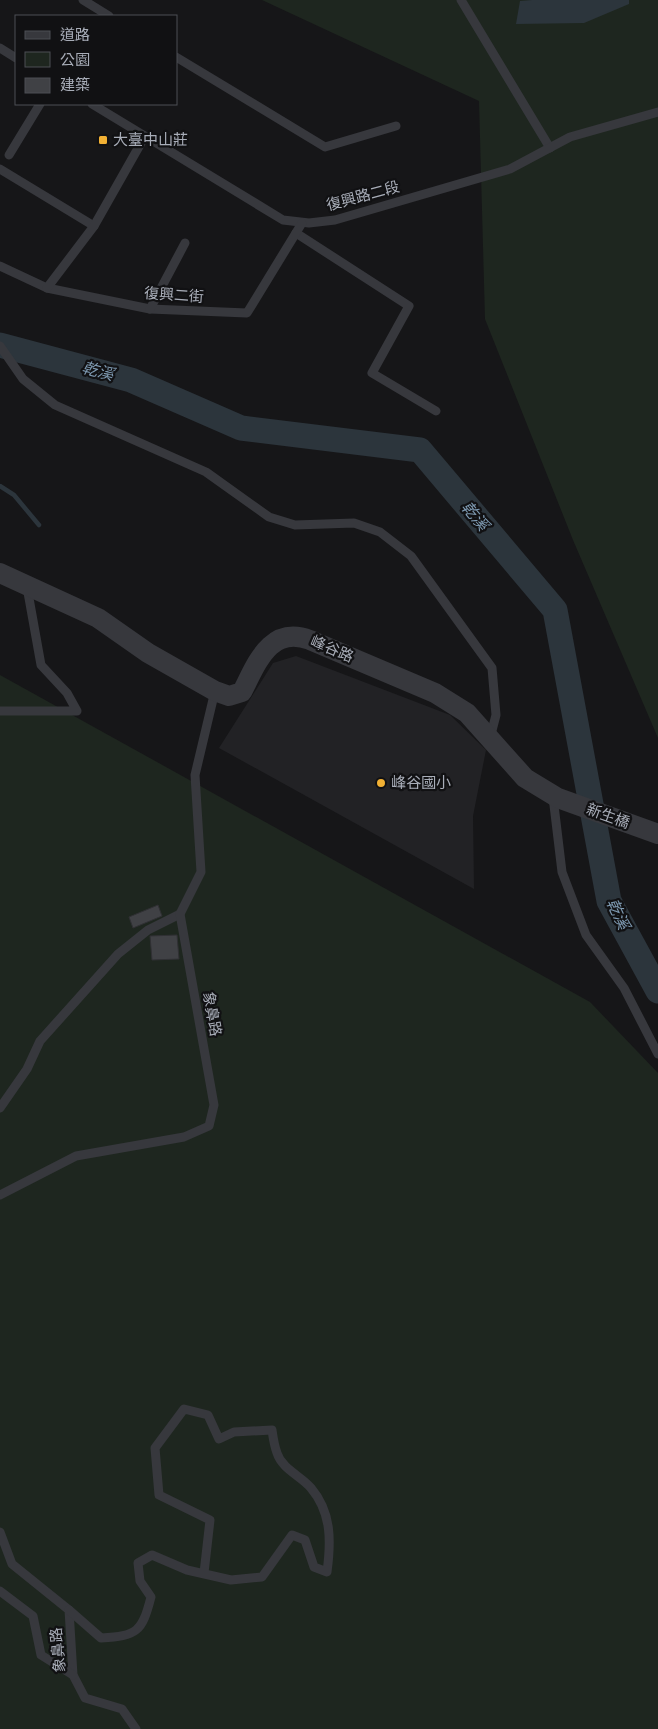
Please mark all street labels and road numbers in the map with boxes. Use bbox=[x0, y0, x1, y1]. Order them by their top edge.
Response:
street label: 復興路二段 bbox=[324, 178, 402, 214]
street label: 復興二街 bbox=[143, 284, 205, 306]
street label: 峰谷路 bbox=[308, 632, 356, 666]
street label: 新生橋 bbox=[584, 800, 632, 832]
street label: 象鼻路 bbox=[199, 990, 225, 1038]
street label: 象鼻路 bbox=[47, 1627, 69, 1673]

